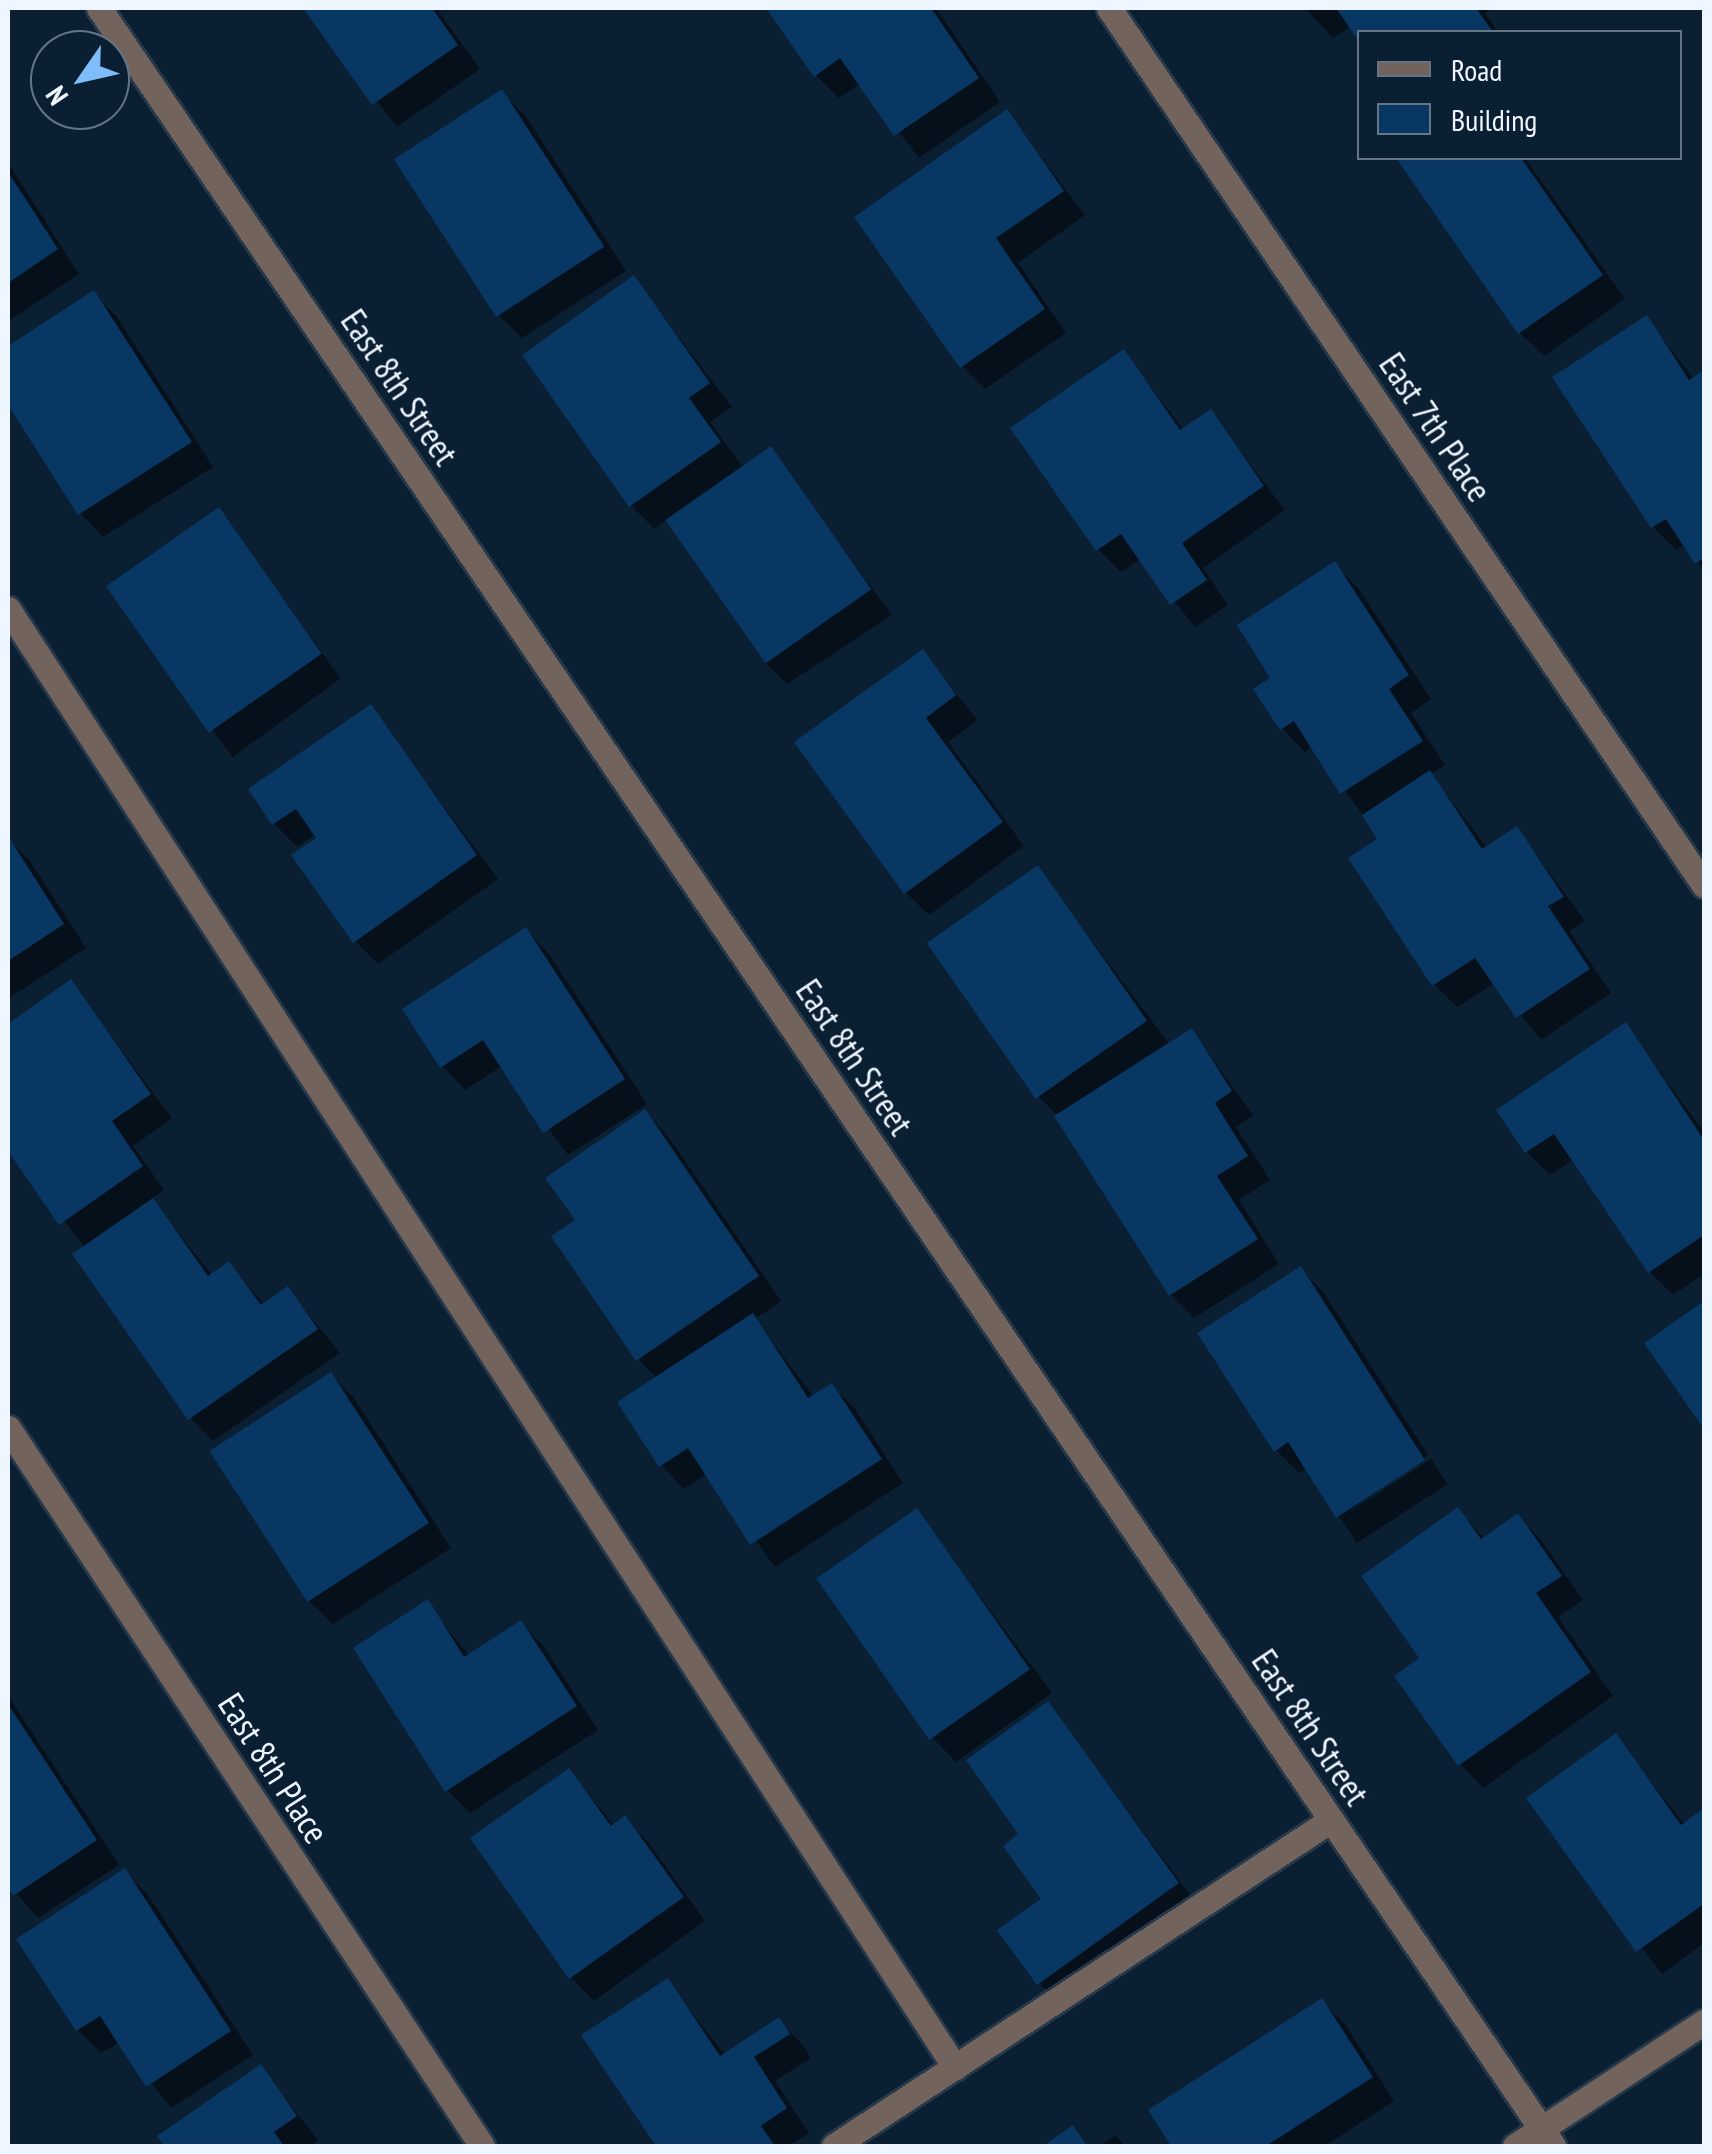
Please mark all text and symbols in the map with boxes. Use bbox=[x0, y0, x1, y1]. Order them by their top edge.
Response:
north arrow bbox=[30, 30, 130, 130]
legend bbox=[1357, 30, 1682, 160]
text: Road bbox=[1451, 50, 1502, 89]
text: N bbox=[37, 79, 76, 113]
text: Building bbox=[1451, 100, 1537, 139]
street label: East 8th Street bbox=[333, 301, 467, 473]
street label: East 7th Place bbox=[1371, 345, 1501, 509]
street label: East 8th Street bbox=[788, 971, 922, 1143]
street label: East 8th Street bbox=[1244, 1641, 1378, 1813]
street label: East 8th Place bbox=[210, 1685, 338, 1851]

